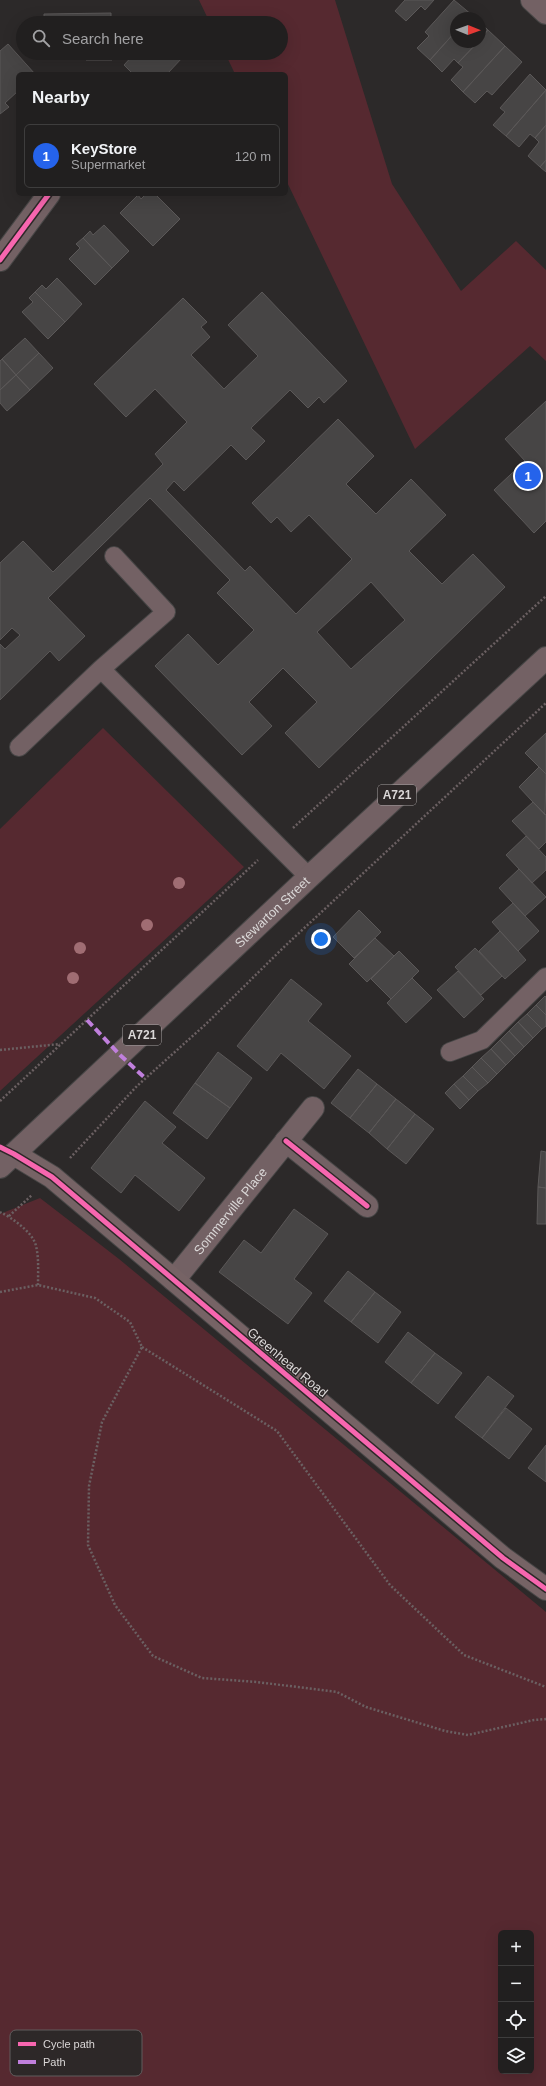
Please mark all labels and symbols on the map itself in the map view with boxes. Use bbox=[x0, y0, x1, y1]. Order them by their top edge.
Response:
north arrow bbox=[450, 12, 486, 48]
pin: 1 bbox=[515, 461, 541, 491]
road number: A721 bbox=[378, 785, 416, 805]
street label: Stewarton Street bbox=[232, 873, 313, 951]
your location bbox=[311, 929, 331, 949]
road number: A721 bbox=[123, 1025, 161, 1045]
street label: Sommerville Place bbox=[191, 1164, 270, 1258]
street label: Greenhead Road bbox=[245, 1325, 331, 1400]
legend bbox=[10, 2030, 142, 2076]
text: Cycle path bbox=[43, 2038, 95, 2050]
text: Path bbox=[43, 2056, 66, 2068]

